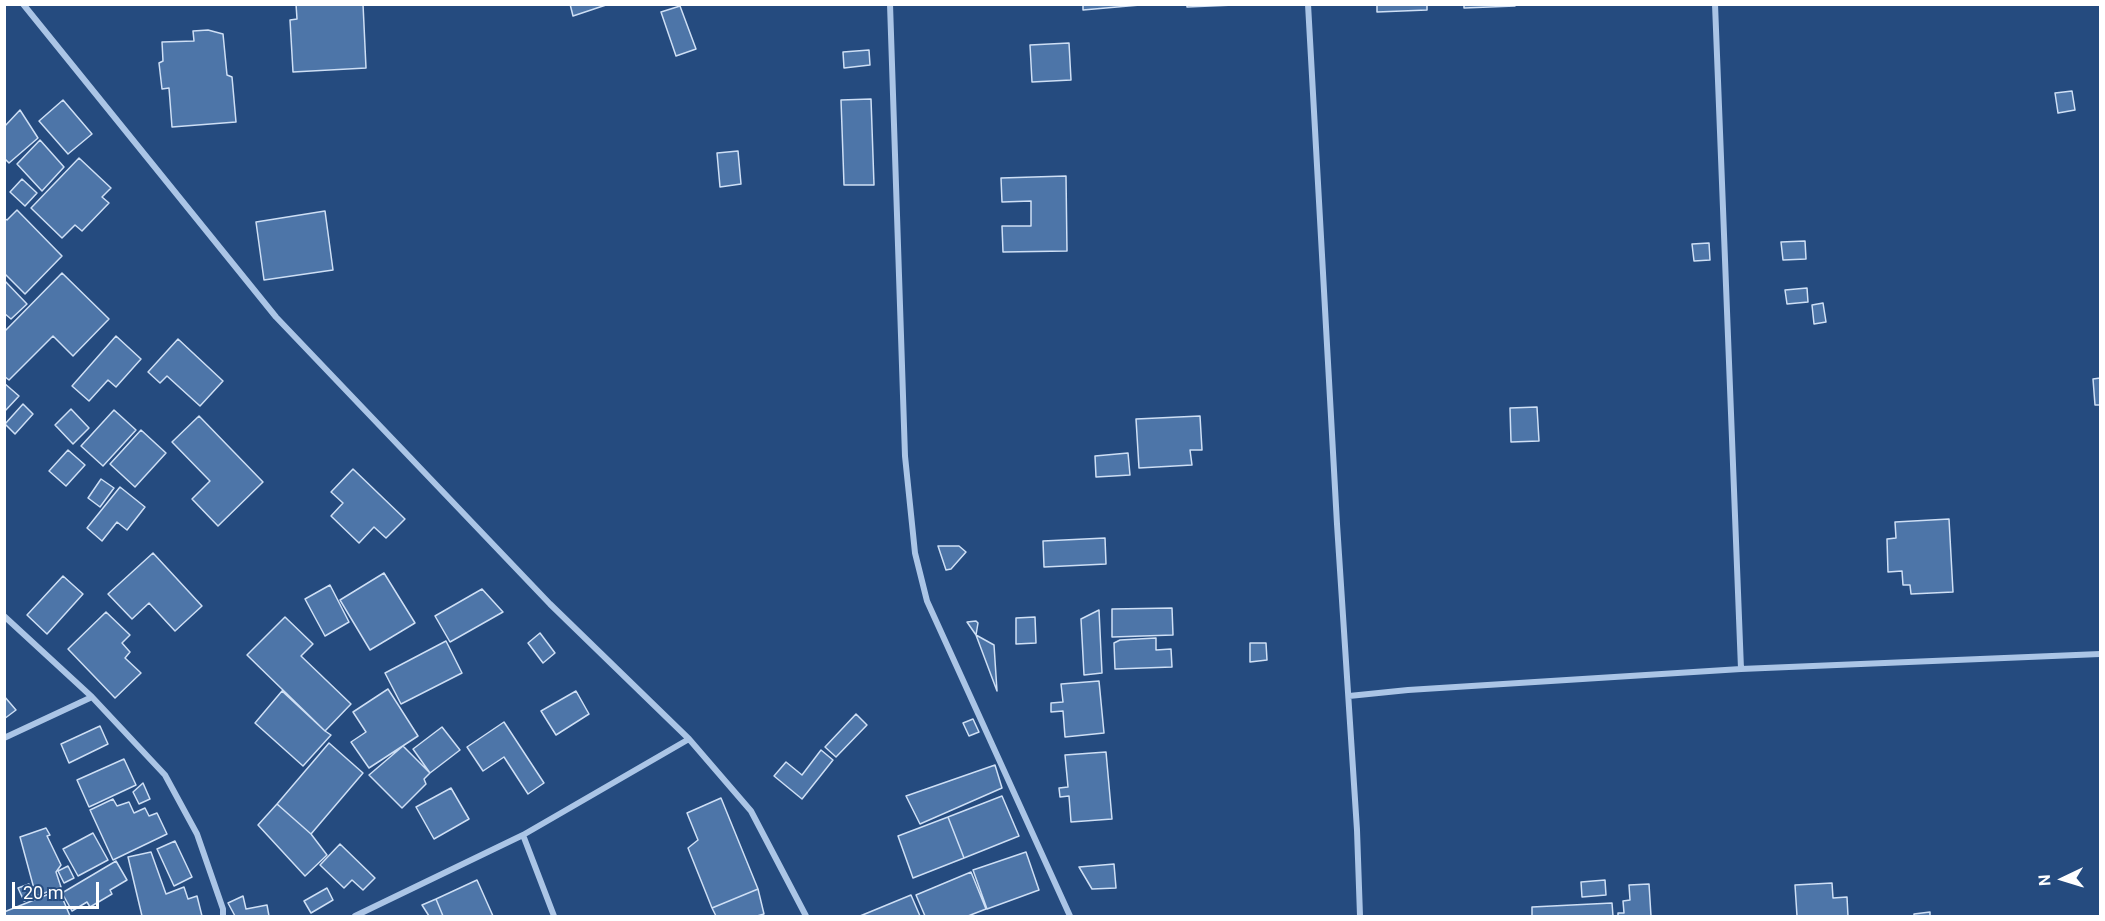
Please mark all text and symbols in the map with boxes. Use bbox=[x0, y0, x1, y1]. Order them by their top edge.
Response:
north arrow bbox=[2033, 849, 2093, 909]
scale bar bbox=[15, 870, 102, 908]
text: N bbox=[2035, 874, 2054, 887]
text: 20 m bbox=[23, 882, 63, 903]

